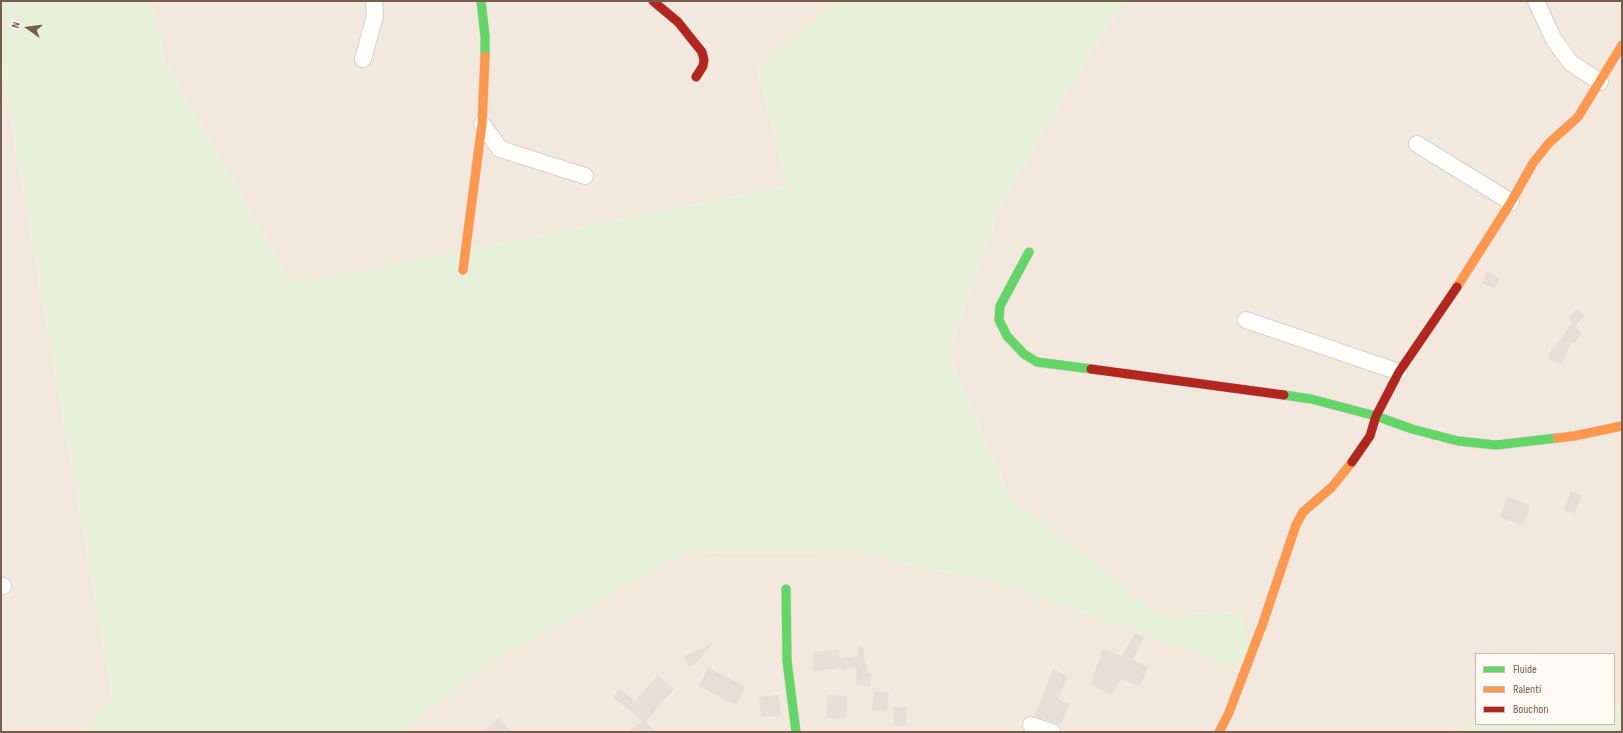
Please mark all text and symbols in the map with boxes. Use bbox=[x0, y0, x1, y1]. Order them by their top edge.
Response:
north arrow bbox=[8, 8, 48, 48]
text: N bbox=[9, 21, 23, 29]
legend bbox=[1475, 653, 1615, 725]
text: Fluide bbox=[1513, 662, 1537, 677]
text: Ralenti bbox=[1513, 682, 1541, 697]
text: Bouchon bbox=[1513, 702, 1548, 717]

